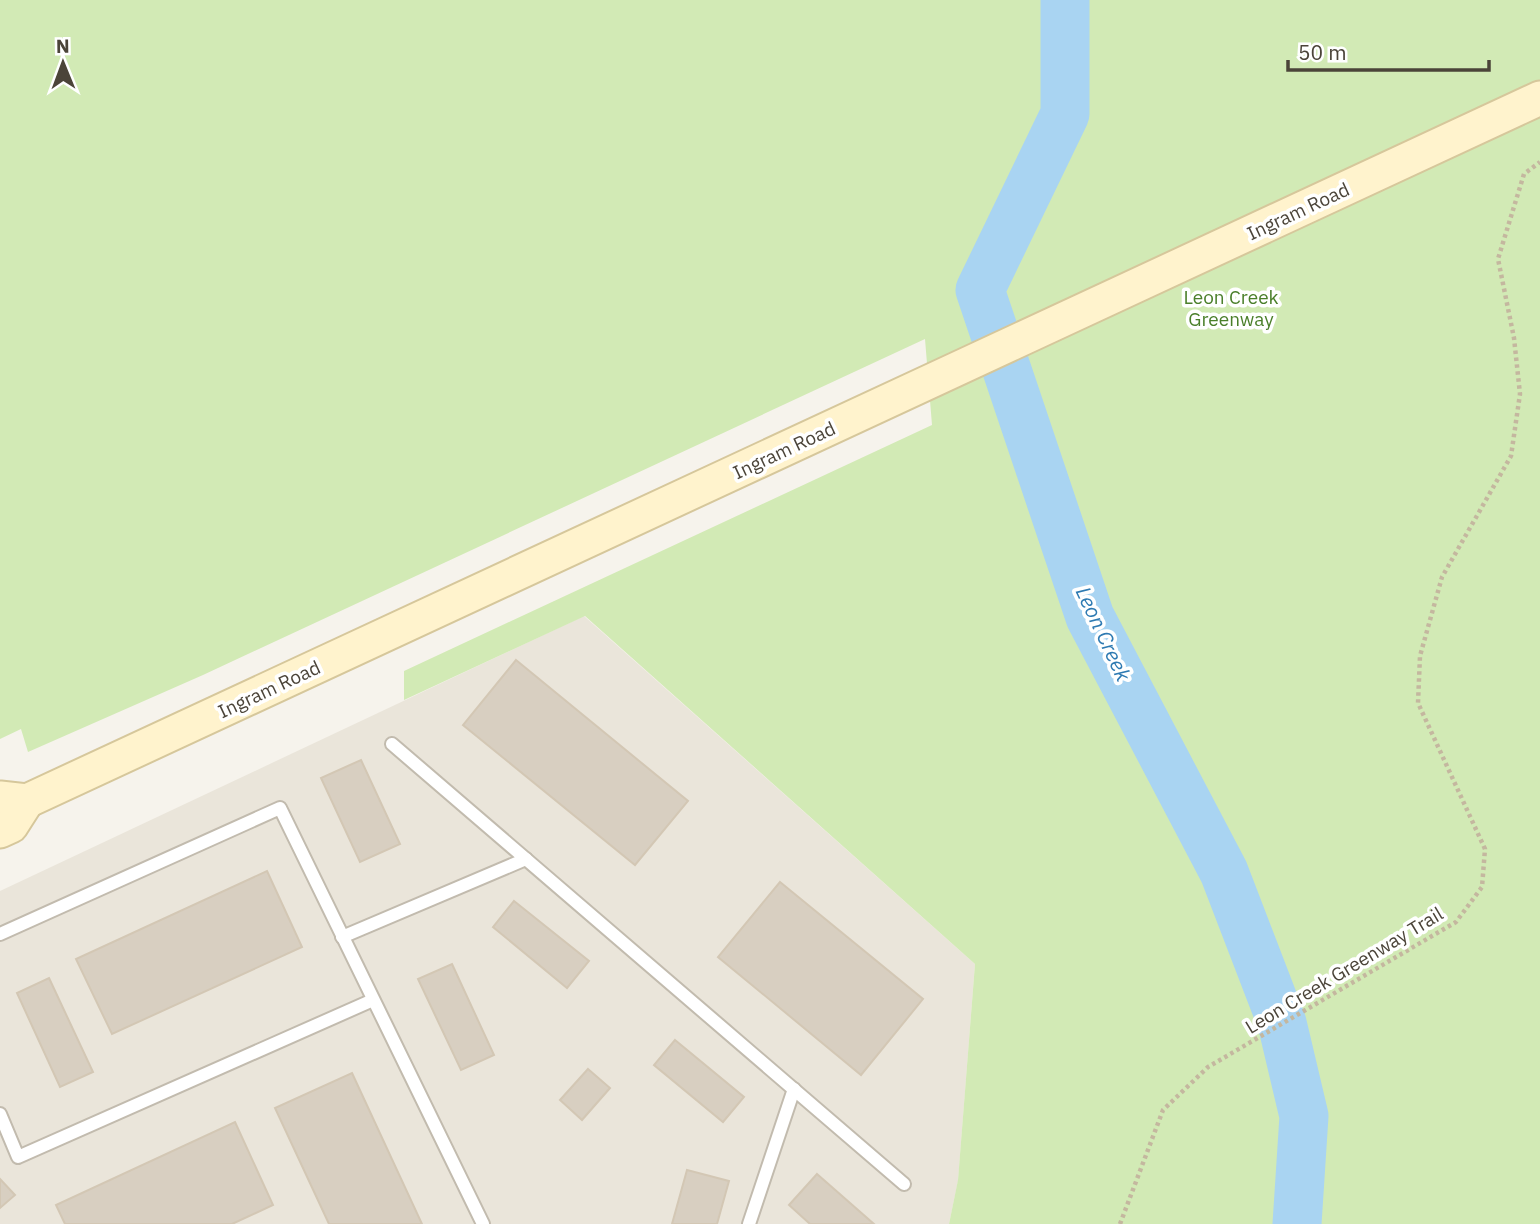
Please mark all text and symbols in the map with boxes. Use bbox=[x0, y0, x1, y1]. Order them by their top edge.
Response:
north arrow bbox=[28, 28, 98, 98]
scale bar bbox=[1288, 28, 1489, 72]
text: N bbox=[56, 34, 70, 58]
text: 50 m bbox=[1298, 38, 1347, 66]
street label: Ingram Road bbox=[1243, 177, 1353, 245]
park label: Leon Creek Greenway bbox=[1183, 285, 1279, 331]
street label: Ingram Road bbox=[729, 416, 839, 484]
water label: Leon Creek bbox=[1070, 582, 1139, 686]
street label: Ingram Road bbox=[214, 655, 324, 723]
street label: Leon Creek Greenway Trail bbox=[1241, 901, 1447, 1039]

